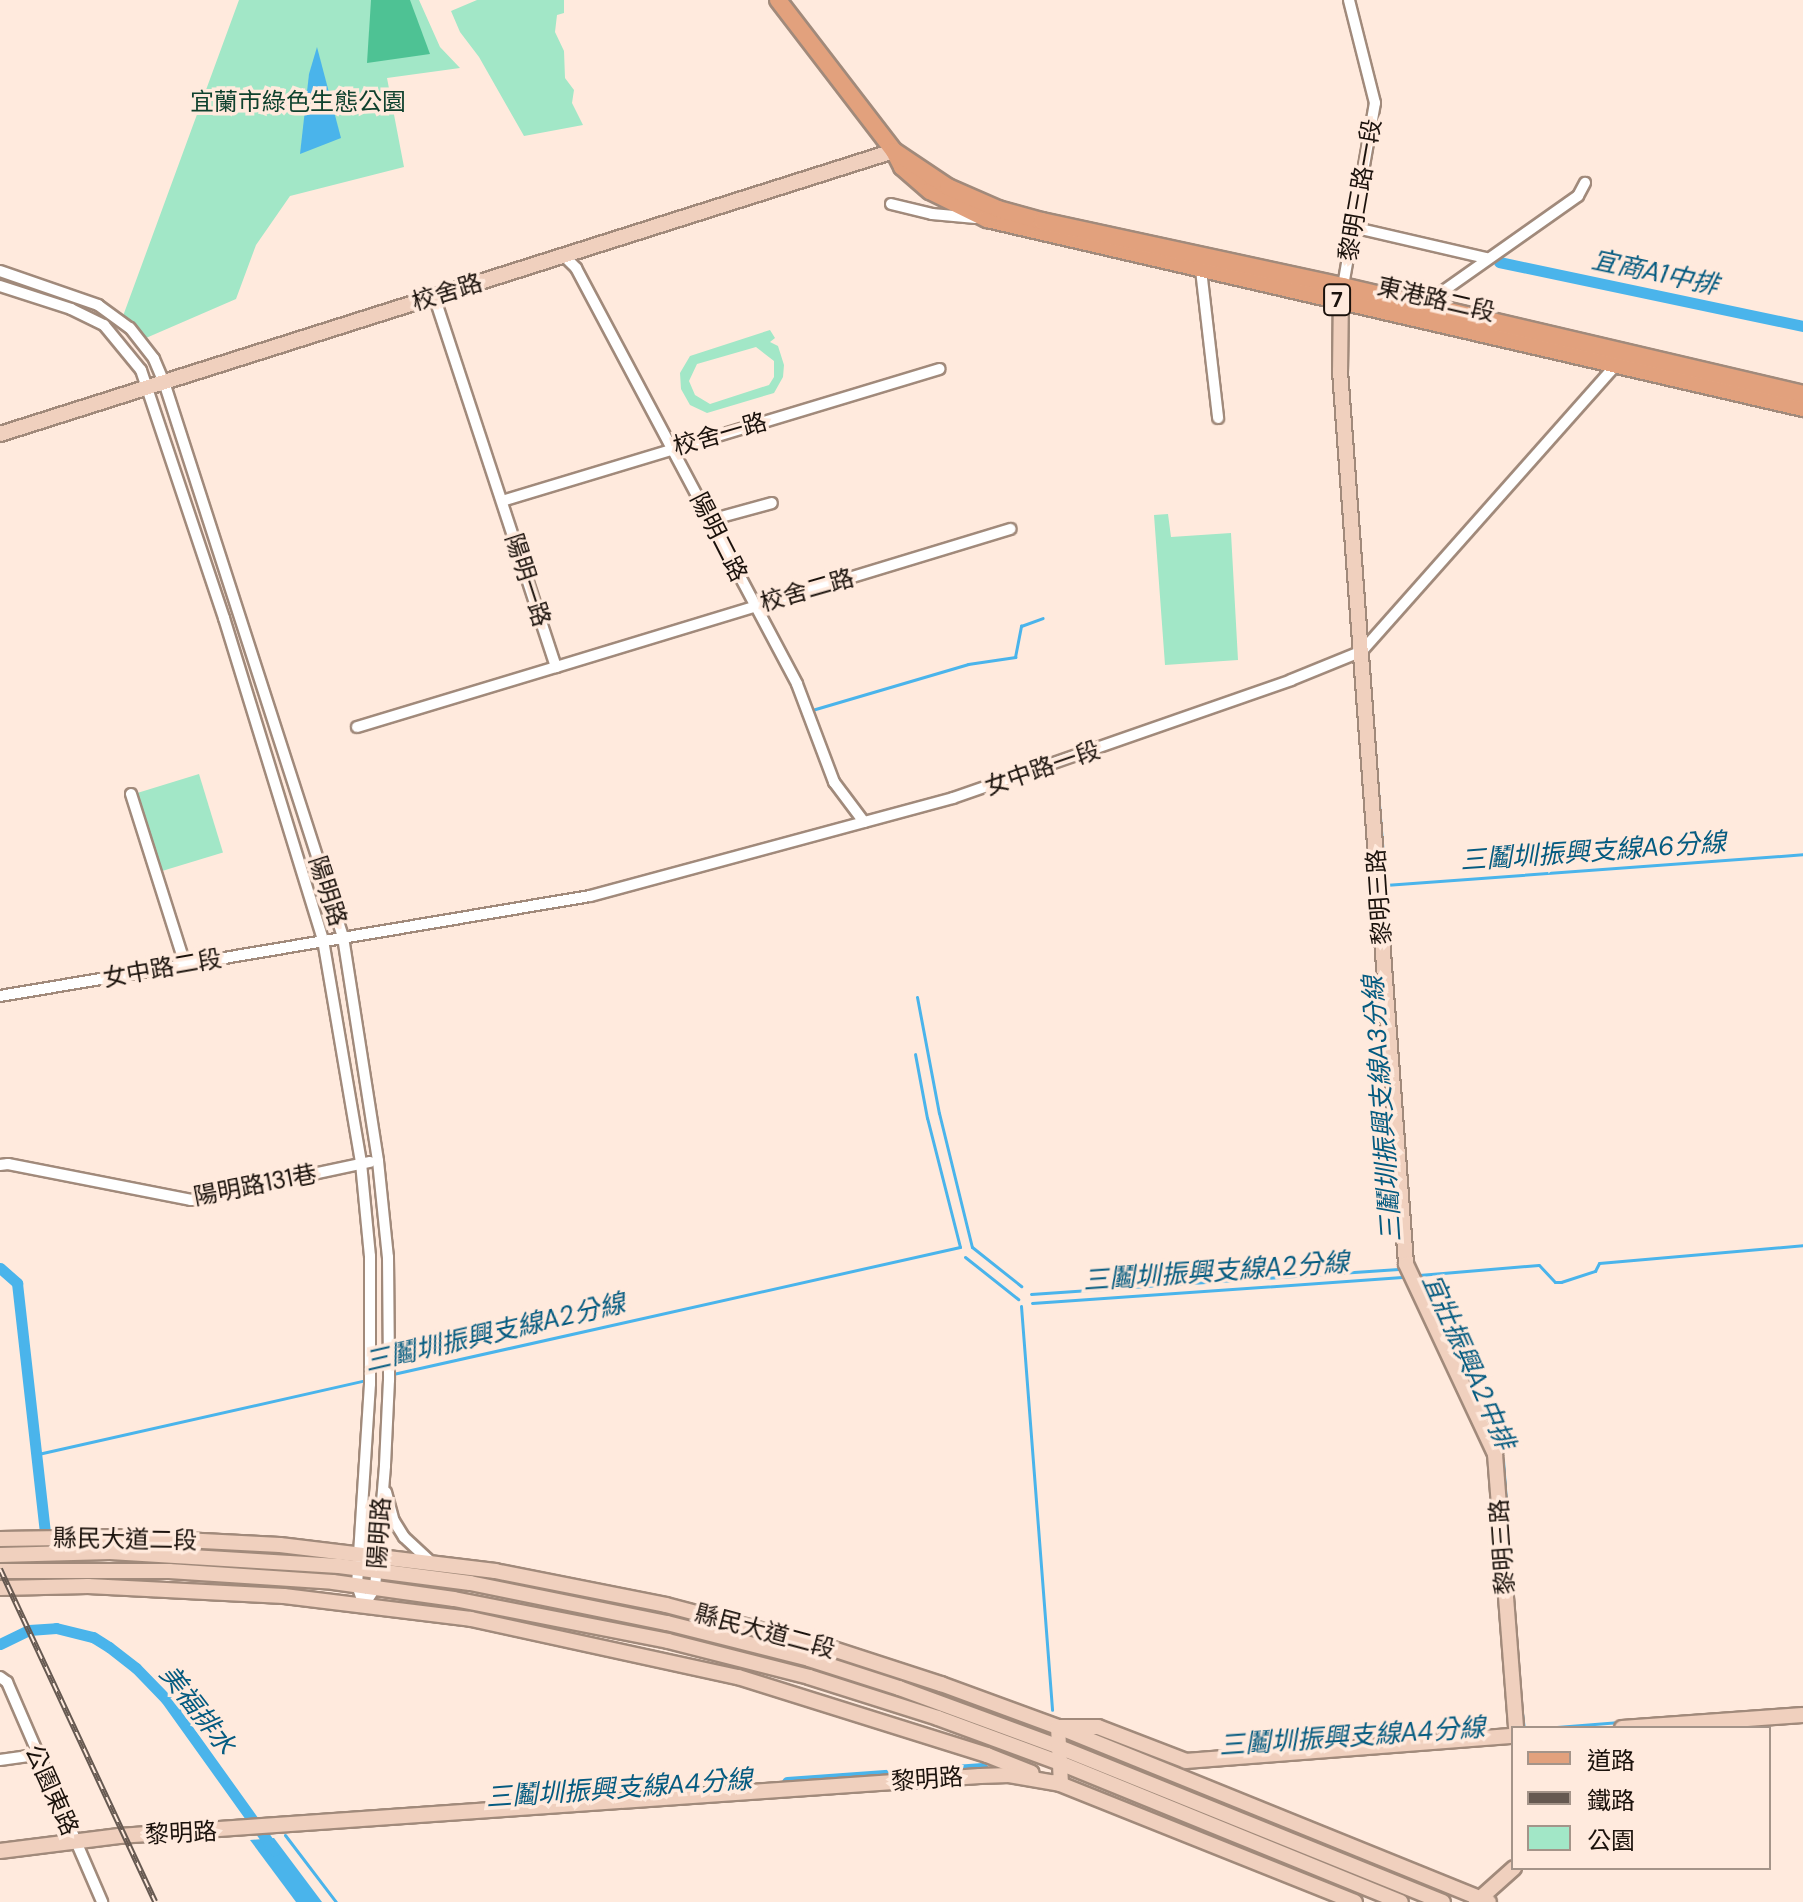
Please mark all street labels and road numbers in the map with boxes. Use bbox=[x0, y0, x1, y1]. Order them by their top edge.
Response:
street label: 黎明三路一段 bbox=[1333, 117, 1387, 263]
street label: 校舍路 bbox=[408, 268, 486, 316]
street label: 東港路二段 bbox=[1374, 271, 1498, 327]
road number: 7 bbox=[1323, 282, 1351, 318]
street label: 校舍一路 bbox=[670, 407, 770, 461]
street label: 陽明二路 bbox=[684, 488, 754, 586]
street label: 陽明一路 bbox=[499, 530, 557, 630]
street label: 校舍二路 bbox=[757, 563, 857, 617]
street label: 女中路一段 bbox=[981, 735, 1103, 801]
street label: 黎明三路 bbox=[1361, 848, 1397, 946]
street label: 陽明路 bbox=[303, 852, 353, 930]
street label: 女中路二段 bbox=[100, 943, 224, 993]
street label: 陽明路131巷 bbox=[191, 1159, 319, 1211]
street label: 陽明路 bbox=[362, 1496, 396, 1570]
street label: 黎明三路 bbox=[1484, 1498, 1520, 1596]
street label: 縣民大道二段 bbox=[53, 1523, 197, 1555]
street label: 縣民大道二段 bbox=[692, 1598, 838, 1664]
street label: 公園東路 bbox=[19, 1740, 85, 1840]
street label: 黎明路 bbox=[890, 1762, 964, 1796]
street label: 黎明路 bbox=[144, 1817, 218, 1849]

